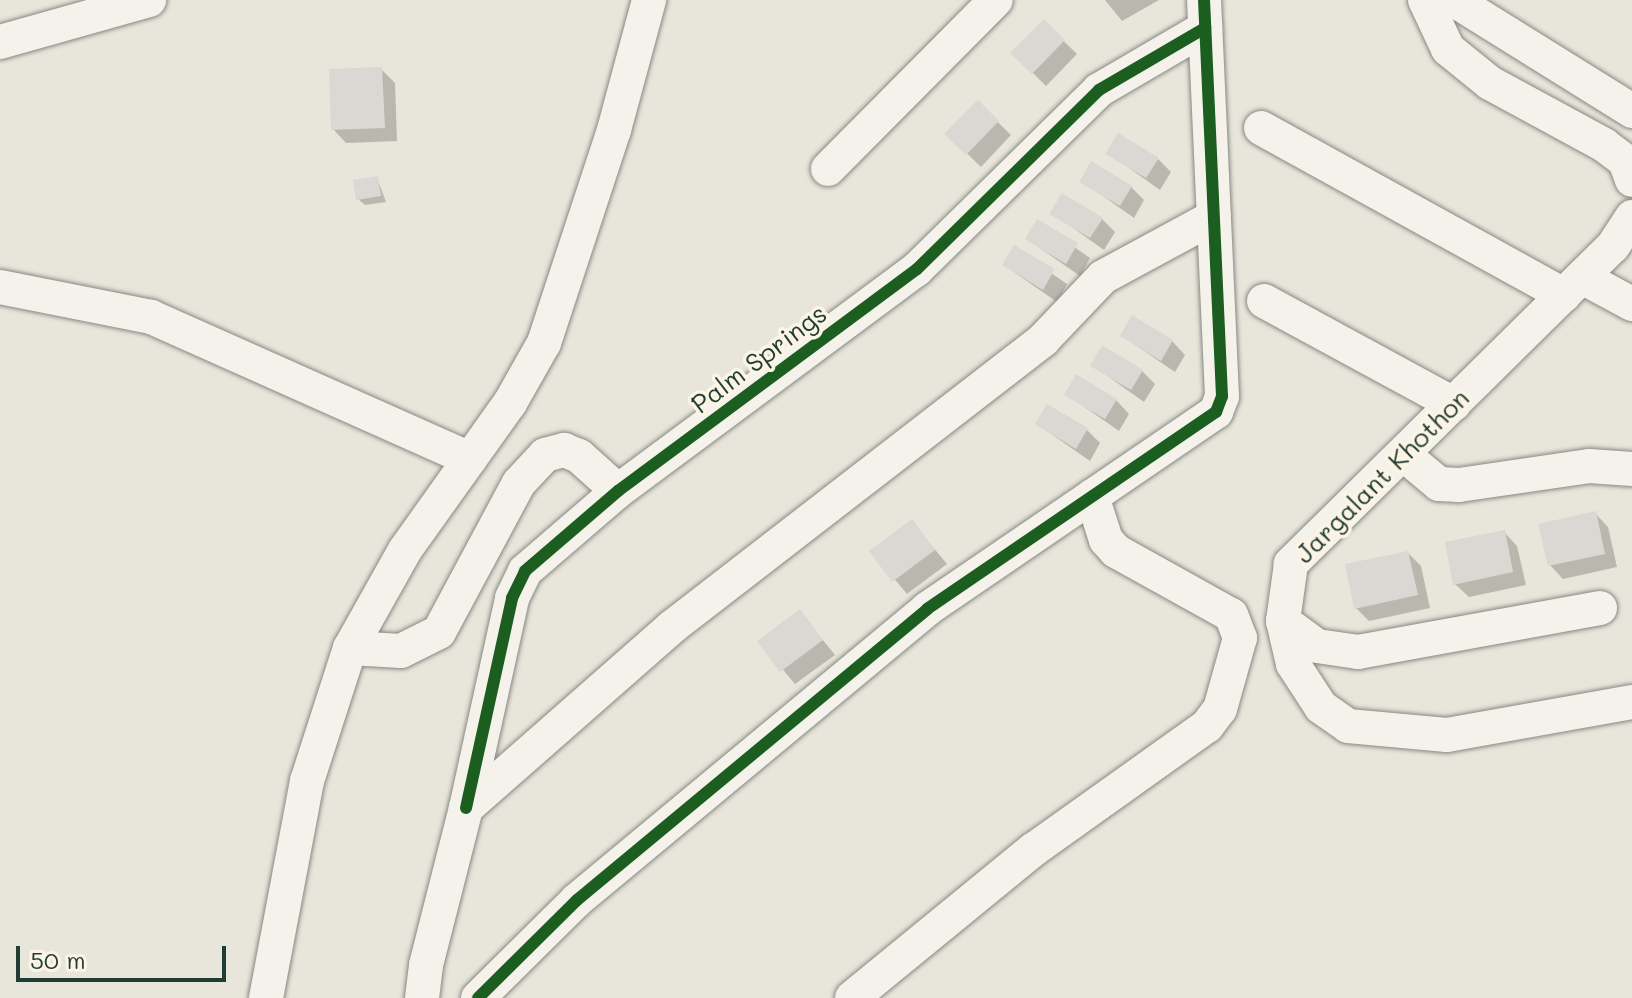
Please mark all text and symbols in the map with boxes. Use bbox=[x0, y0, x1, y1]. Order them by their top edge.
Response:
street label: Palm Springs bbox=[685, 298, 833, 420]
street label: Jargalant Khothon bbox=[1288, 382, 1476, 570]
scale bar bbox=[20, 930, 230, 980]
text: 50 m bbox=[30, 944, 86, 975]

